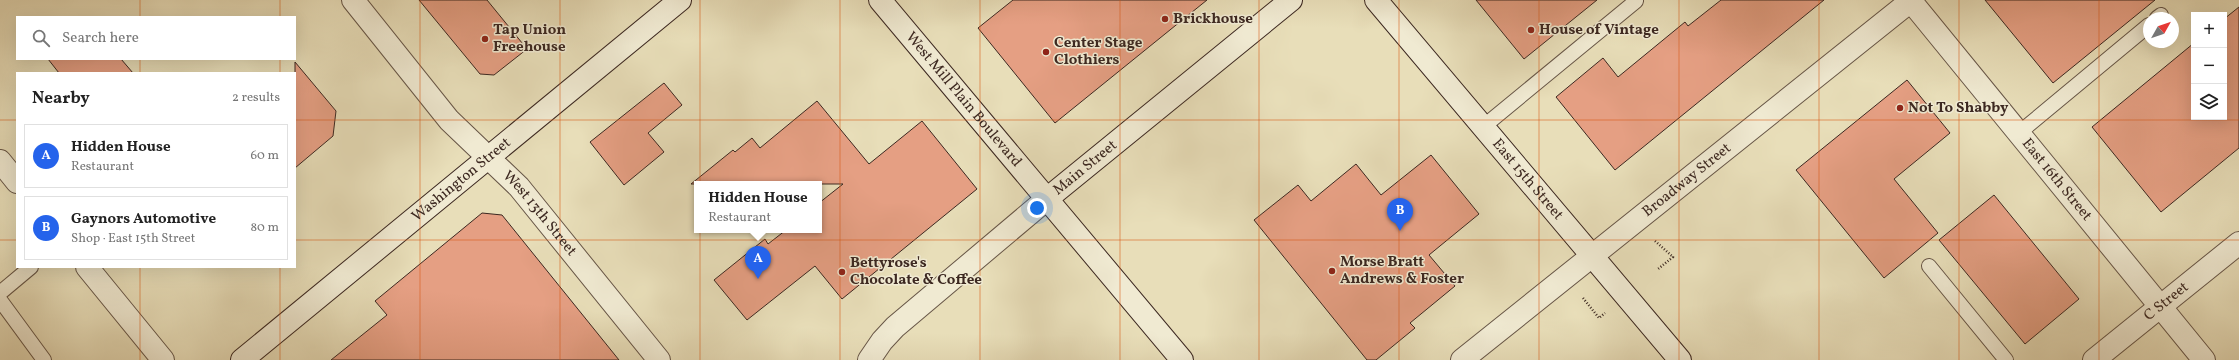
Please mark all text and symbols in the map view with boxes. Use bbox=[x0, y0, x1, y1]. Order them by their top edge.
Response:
place label: Brickhouse bbox=[1173, 9, 1253, 30]
north arrow bbox=[2143, 12, 2179, 48]
map controls bbox=[2191, 12, 2227, 120]
button: + bbox=[2191, 12, 2227, 48]
marker: Brickhouse bbox=[1160, 14, 1170, 24]
search box bbox=[16, 16, 296, 60]
place label: Tap Union Freehouse bbox=[493, 20, 566, 58]
place label: House of Vintage bbox=[1539, 20, 1659, 41]
marker: House of Vintage bbox=[1526, 25, 1536, 35]
icon: search bbox=[30, 27, 52, 49]
street label: West Mill Plain Boulevard bbox=[901, 27, 1026, 172]
text: Search here bbox=[62, 28, 139, 49]
place label: Center Stage Clothiers bbox=[1054, 33, 1143, 71]
marker: Tap Union Freehouse bbox=[480, 34, 490, 44]
marker: Center Stage Clothiers bbox=[1041, 47, 1051, 57]
button: − bbox=[2191, 48, 2227, 84]
button: layers bbox=[2191, 84, 2227, 120]
text: Nearby bbox=[32, 87, 90, 110]
text: 2 results bbox=[232, 89, 280, 107]
place label: Not To Shabby bbox=[1908, 98, 2009, 119]
marker: Not To Shabby bbox=[1895, 103, 1905, 113]
street label: Washington Street bbox=[407, 133, 515, 227]
street label: East 15th Street bbox=[1487, 134, 1568, 225]
street label: East 16th Street bbox=[2017, 134, 2097, 226]
street label: Main Street bbox=[1049, 135, 1122, 200]
text: Hidden House bbox=[71, 137, 171, 158]
street label: Broadway Street bbox=[1638, 138, 1736, 222]
text: A bbox=[41, 147, 51, 165]
text: 60 m bbox=[251, 147, 279, 165]
text: Restaurant bbox=[71, 158, 134, 176]
street label: West 13th Street bbox=[498, 166, 581, 261]
popup bbox=[694, 181, 822, 233]
text: Hidden House bbox=[708, 188, 808, 209]
your location bbox=[1027, 198, 1047, 218]
pin: B bbox=[1387, 198, 1413, 231]
text: Gaynors Automotive bbox=[71, 209, 216, 230]
text: Restaurant bbox=[708, 209, 771, 227]
text: B bbox=[42, 219, 50, 237]
text: 80 m bbox=[250, 219, 279, 237]
text: Shop · East 15th Street bbox=[71, 230, 195, 248]
pin: A bbox=[745, 246, 771, 279]
place label: Morse Bratt Andrews & Foster bbox=[1340, 252, 1464, 290]
place label: Bettyrose's Chocolate & Coffee bbox=[850, 253, 982, 291]
marker: Morse Bratt Andrews & Foster bbox=[1327, 266, 1337, 276]
marker: Bettyrose's Chocolate & Coffee bbox=[837, 267, 847, 277]
street label: C Street bbox=[2139, 277, 2193, 326]

